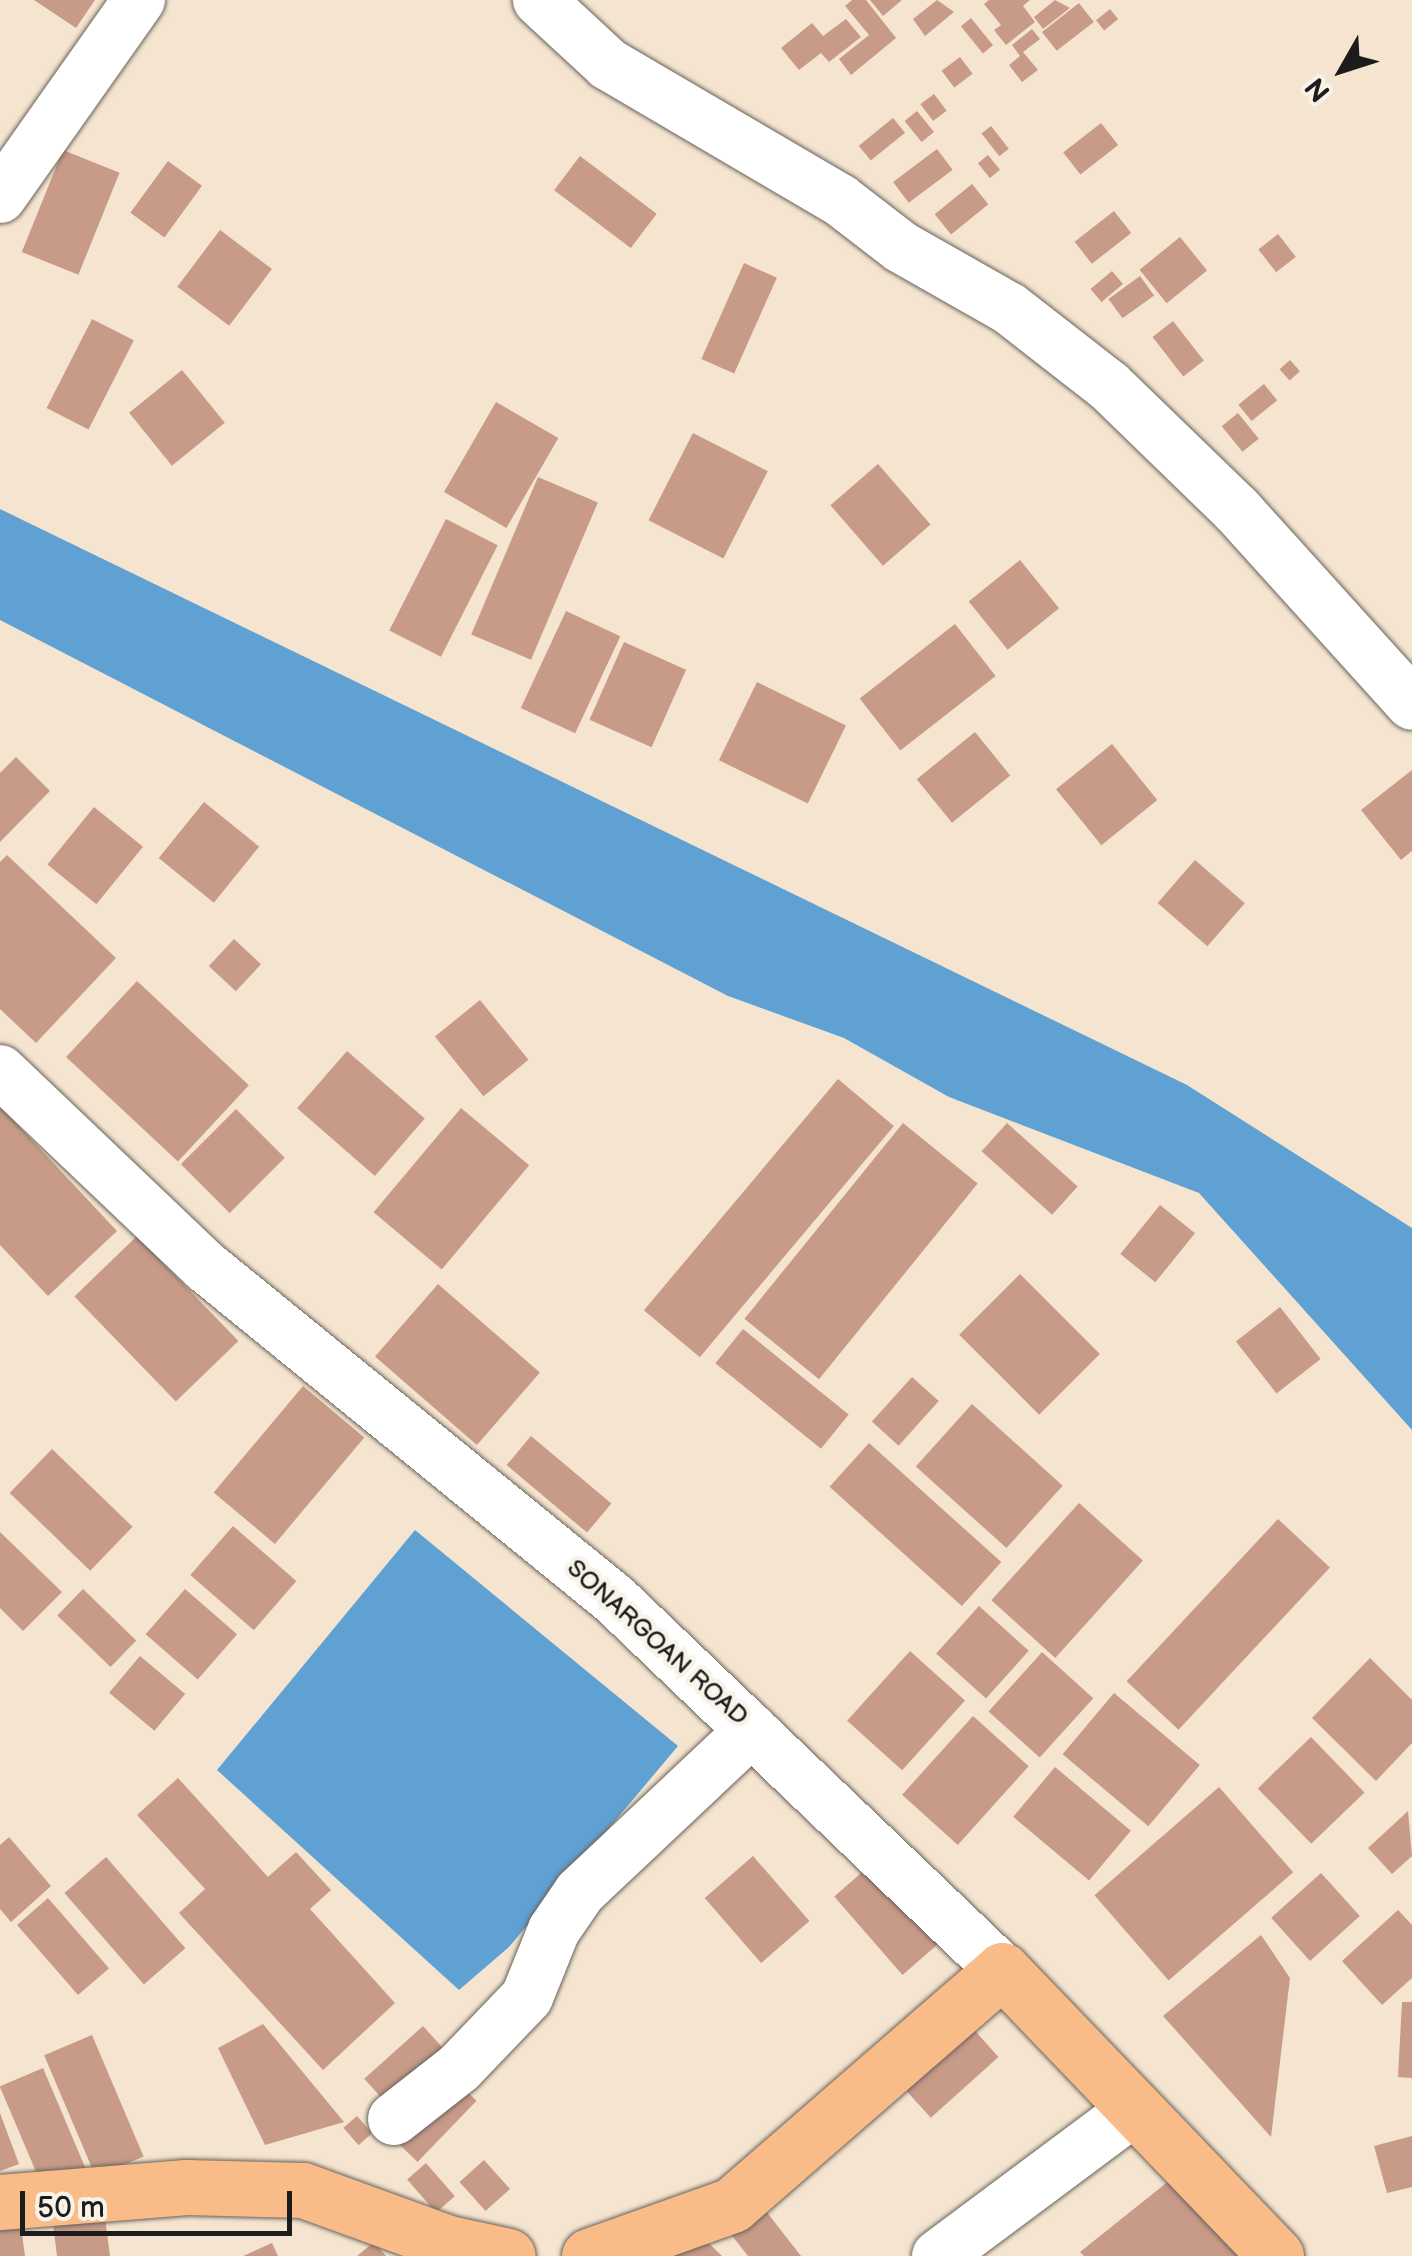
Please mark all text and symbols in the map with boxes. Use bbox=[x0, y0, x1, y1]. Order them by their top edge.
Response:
north arrow bbox=[1292, 20, 1392, 120]
text: N bbox=[1299, 71, 1338, 108]
street label: SONARGOAN ROAD bbox=[560, 1554, 754, 1732]
scale bar bbox=[25, 2171, 298, 2233]
text: 50 m bbox=[37, 2190, 105, 2226]

